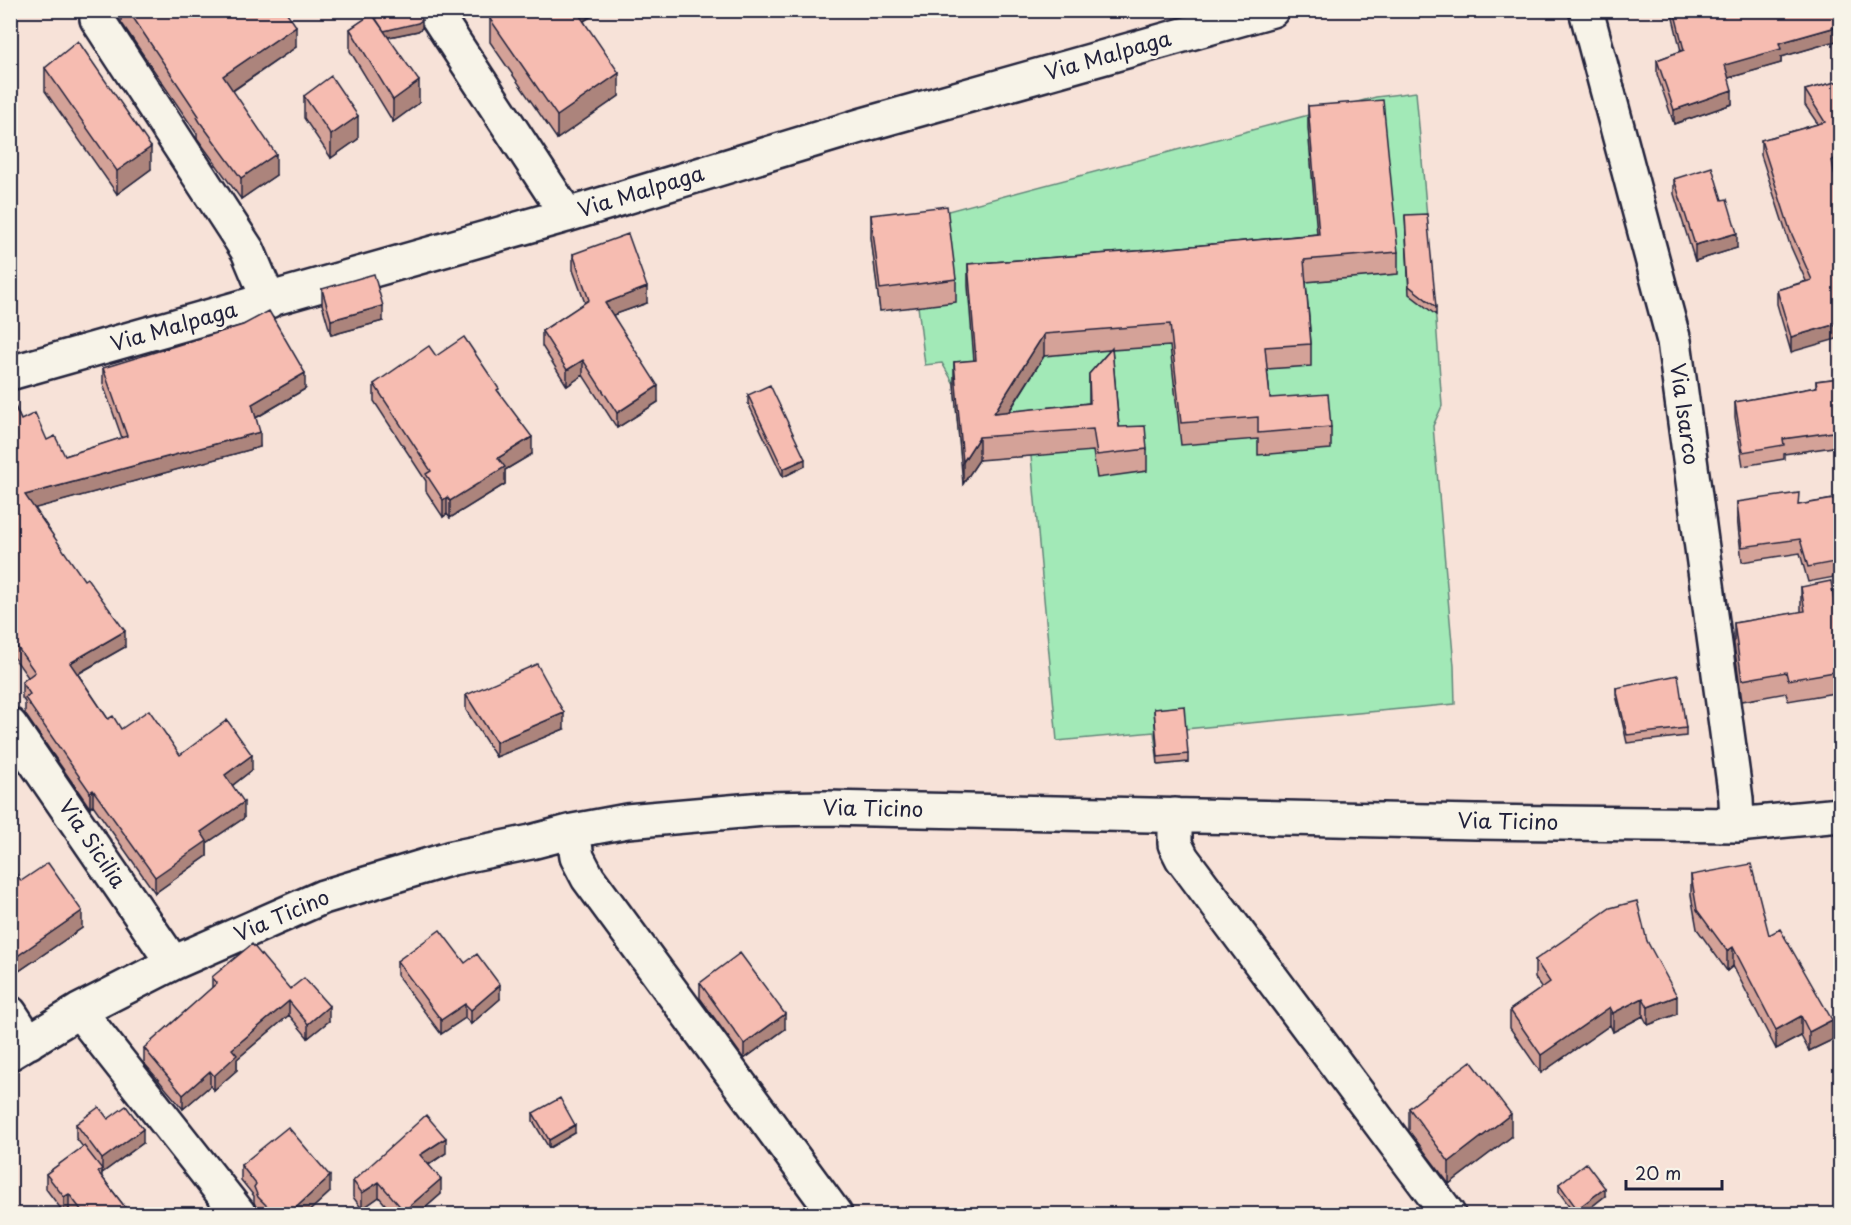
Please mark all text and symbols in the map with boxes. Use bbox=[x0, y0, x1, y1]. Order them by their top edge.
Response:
street label: Via Malpaga bbox=[1040, 21, 1175, 87]
street label: Via Malpaga bbox=[573, 156, 708, 224]
street label: Via Malpaga bbox=[106, 292, 241, 358]
street label: Via Isarco bbox=[1663, 361, 1709, 467]
street label: Via Ticino bbox=[822, 790, 924, 824]
street label: Via Sicilia bbox=[52, 792, 135, 894]
street label: Via Ticino bbox=[1457, 803, 1559, 837]
street label: Via Ticino bbox=[229, 880, 334, 949]
scale bar bbox=[1626, 1153, 1722, 1191]
text: 20 m bbox=[1635, 1159, 1681, 1186]

